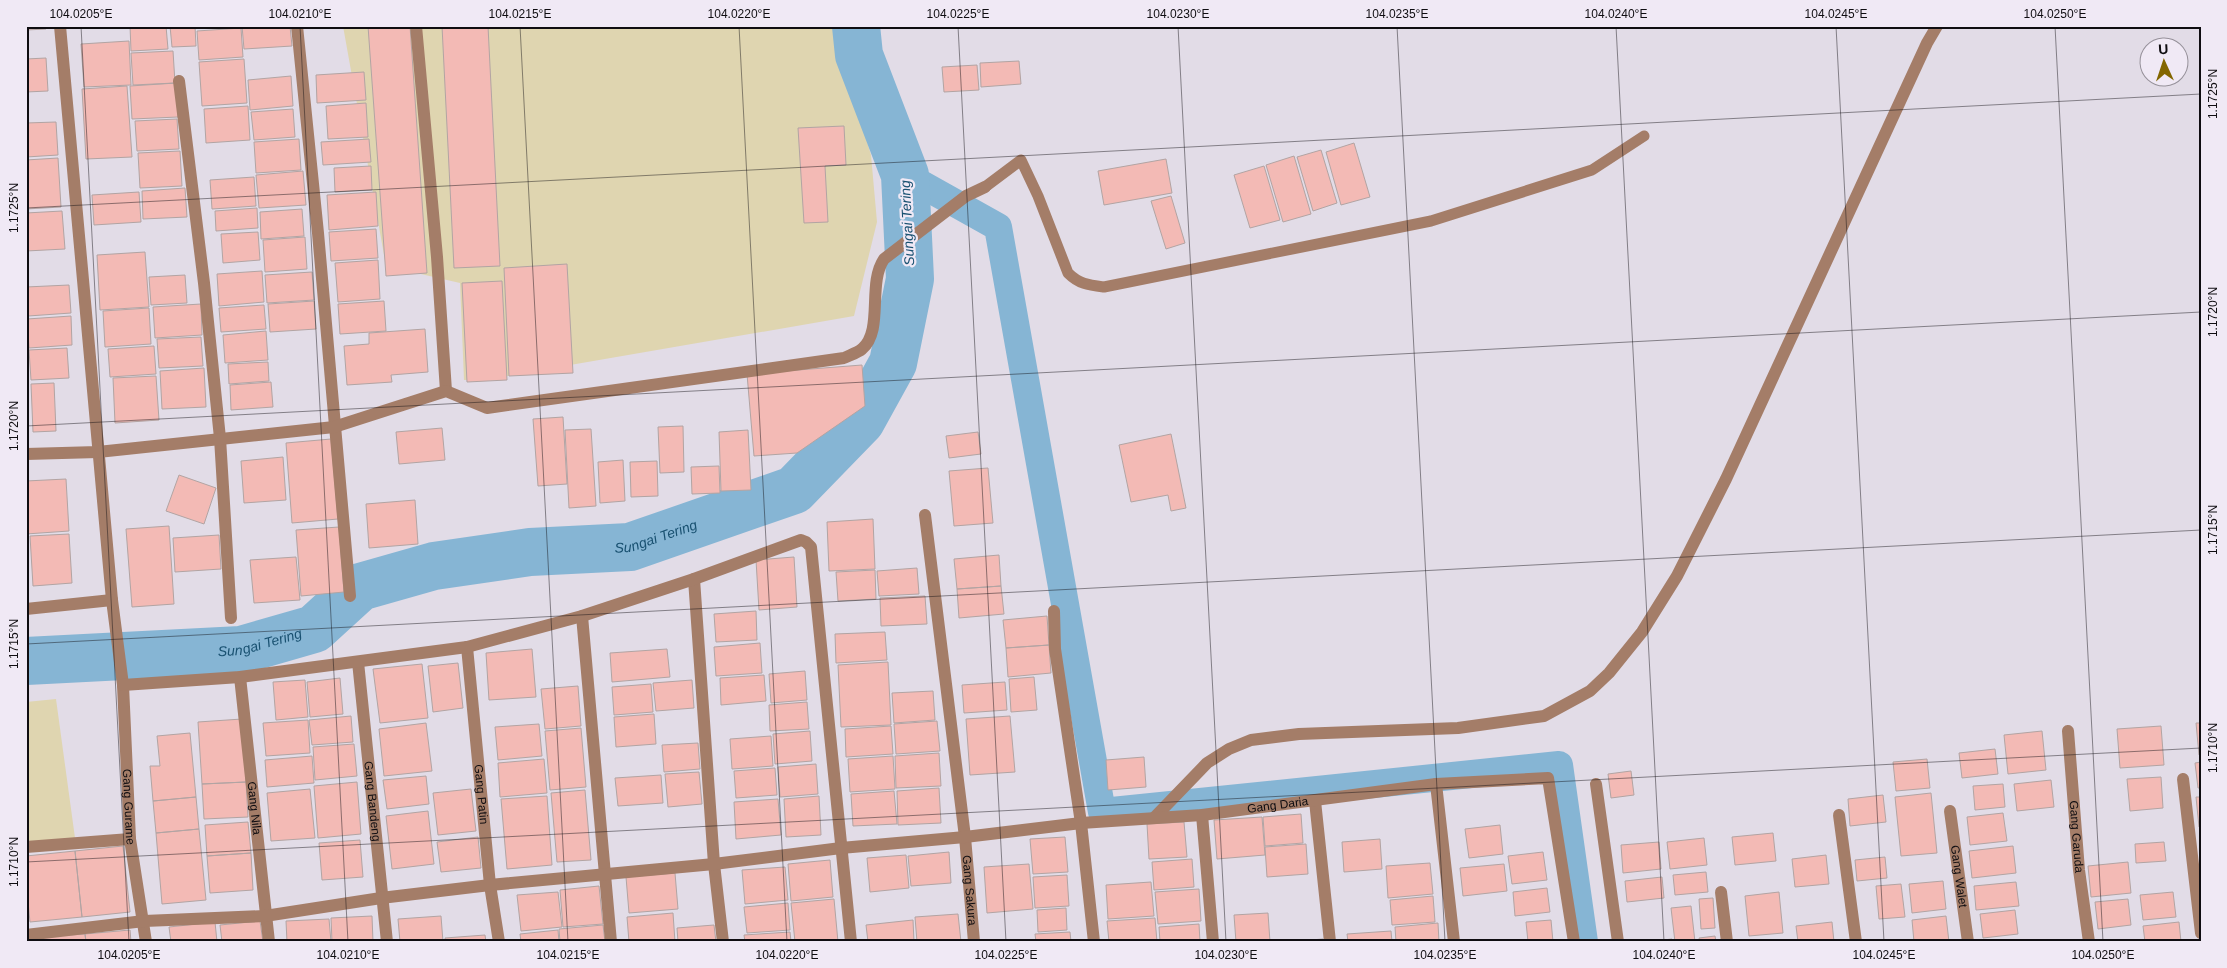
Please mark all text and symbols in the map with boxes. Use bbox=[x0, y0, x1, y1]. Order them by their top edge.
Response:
text: 104.0205°E bbox=[50, 7, 112, 21]
text: 104.0210°E bbox=[269, 7, 331, 21]
text: 104.0215°E bbox=[489, 7, 551, 21]
text: 104.0220°E bbox=[708, 7, 770, 21]
text: 104.0225°E bbox=[927, 7, 989, 21]
text: 104.0230°E bbox=[1147, 7, 1209, 21]
text: 104.0235°E bbox=[1366, 7, 1428, 21]
text: 104.0240°E bbox=[1585, 7, 1647, 21]
text: 104.0245°E bbox=[1805, 7, 1867, 21]
text: 104.0250°E bbox=[2024, 7, 2086, 21]
north arrow bbox=[2140, 38, 2190, 88]
text: U bbox=[2158, 41, 2169, 57]
text: 1.1725°N bbox=[2206, 69, 2220, 119]
water label: Sungai Tering bbox=[897, 179, 917, 266]
text: 1.1725°N bbox=[7, 183, 21, 233]
text: 1.1720°N bbox=[2206, 287, 2220, 337]
text: 1.1720°N bbox=[7, 401, 21, 451]
text: 1.1715°N bbox=[2206, 505, 2220, 555]
water label: Sungai Tering bbox=[614, 516, 699, 556]
text: 1.1715°N bbox=[7, 619, 21, 669]
water label: Sungai Tering bbox=[217, 625, 304, 659]
text: 1.1710°N bbox=[2206, 723, 2220, 773]
street label: Gang Bandeng bbox=[361, 760, 384, 842]
street label: Gang Patin bbox=[471, 764, 491, 825]
street label: Gang Gurame bbox=[120, 768, 138, 846]
street label: Gang Nila bbox=[244, 781, 264, 836]
street label: Gang Daria bbox=[1246, 794, 1309, 816]
street label: Gang Garuda bbox=[2067, 800, 2086, 874]
text: 1.1710°N bbox=[7, 837, 21, 887]
street label: Gang Walet bbox=[1948, 844, 1970, 909]
street label: Gang Sakura bbox=[960, 854, 980, 927]
text: 104.0205°E bbox=[98, 948, 160, 962]
text: 104.0210°E bbox=[317, 948, 379, 962]
text: 104.0215°E bbox=[537, 948, 599, 962]
text: 104.0220°E bbox=[756, 948, 818, 962]
text: 104.0225°E bbox=[975, 948, 1037, 962]
text: 104.0230°E bbox=[1195, 948, 1257, 962]
text: 104.0235°E bbox=[1414, 948, 1476, 962]
text: 104.0240°E bbox=[1633, 948, 1695, 962]
text: 104.0245°E bbox=[1853, 948, 1915, 962]
text: 104.0250°E bbox=[2072, 948, 2134, 962]

